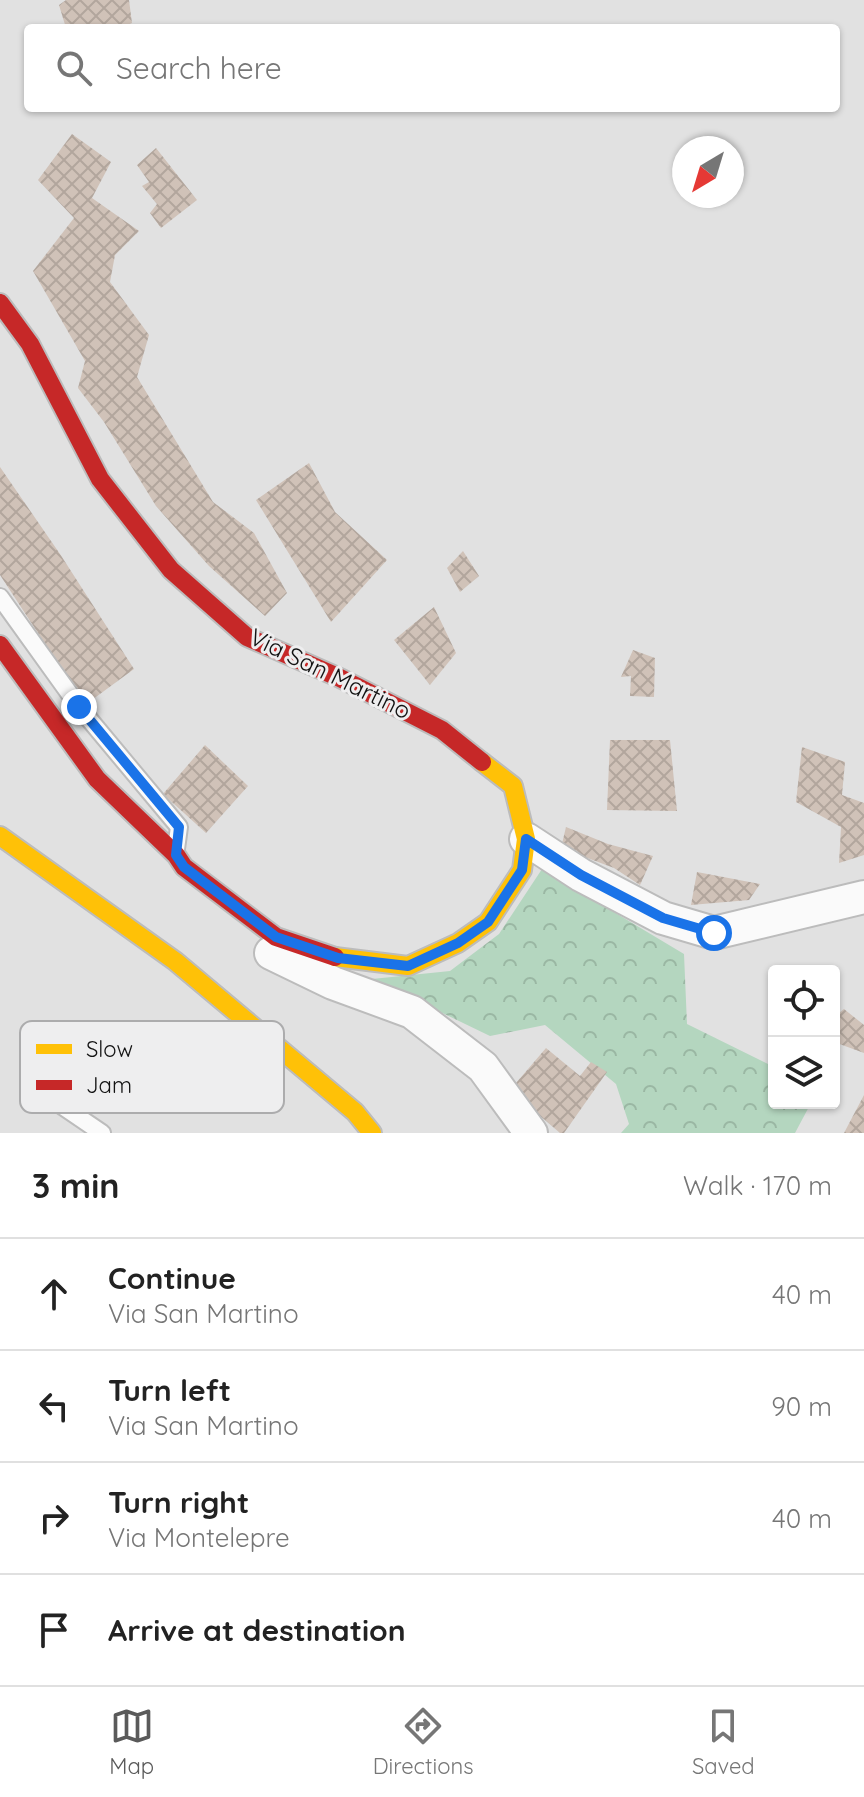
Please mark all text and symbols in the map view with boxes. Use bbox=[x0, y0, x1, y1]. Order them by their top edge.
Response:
search box bbox=[24, 24, 840, 112]
icon: search bbox=[52, 46, 96, 90]
text: Search here bbox=[116, 49, 282, 87]
north arrow bbox=[672, 136, 744, 208]
street label: Via San Martino bbox=[245, 621, 416, 725]
route end bbox=[61, 689, 97, 725]
route start bbox=[696, 915, 732, 951]
map controls bbox=[768, 965, 840, 1109]
button: locate bbox=[768, 965, 840, 1037]
legend bbox=[20, 1021, 284, 1113]
text: Slow bbox=[86, 1035, 133, 1063]
button: layers bbox=[768, 1037, 840, 1109]
text: Jam bbox=[86, 1071, 132, 1099]
text: 3 min bbox=[32, 1164, 119, 1207]
text: Walk · 170 m bbox=[683, 1169, 832, 1202]
text: Continue bbox=[108, 1259, 236, 1297]
icon: ahead bbox=[32, 1272, 76, 1316]
text: 40 m bbox=[772, 1278, 832, 1311]
text: Via San Martino bbox=[108, 1297, 299, 1330]
text: Turn left bbox=[108, 1371, 231, 1409]
icon: left bbox=[32, 1384, 76, 1428]
text: 90 m bbox=[771, 1390, 832, 1423]
text: Via San Martino bbox=[108, 1409, 299, 1442]
text: Turn right bbox=[108, 1483, 249, 1521]
icon: right bbox=[32, 1496, 76, 1540]
text: 40 m bbox=[772, 1502, 832, 1535]
text: Via Montelepre bbox=[108, 1521, 290, 1554]
icon: arrive bbox=[32, 1608, 76, 1652]
text: Arrive at destination bbox=[108, 1611, 406, 1649]
tab: Map bbox=[109, 1704, 154, 1780]
tab: Directions bbox=[373, 1704, 473, 1780]
tab: Saved bbox=[692, 1704, 755, 1780]

